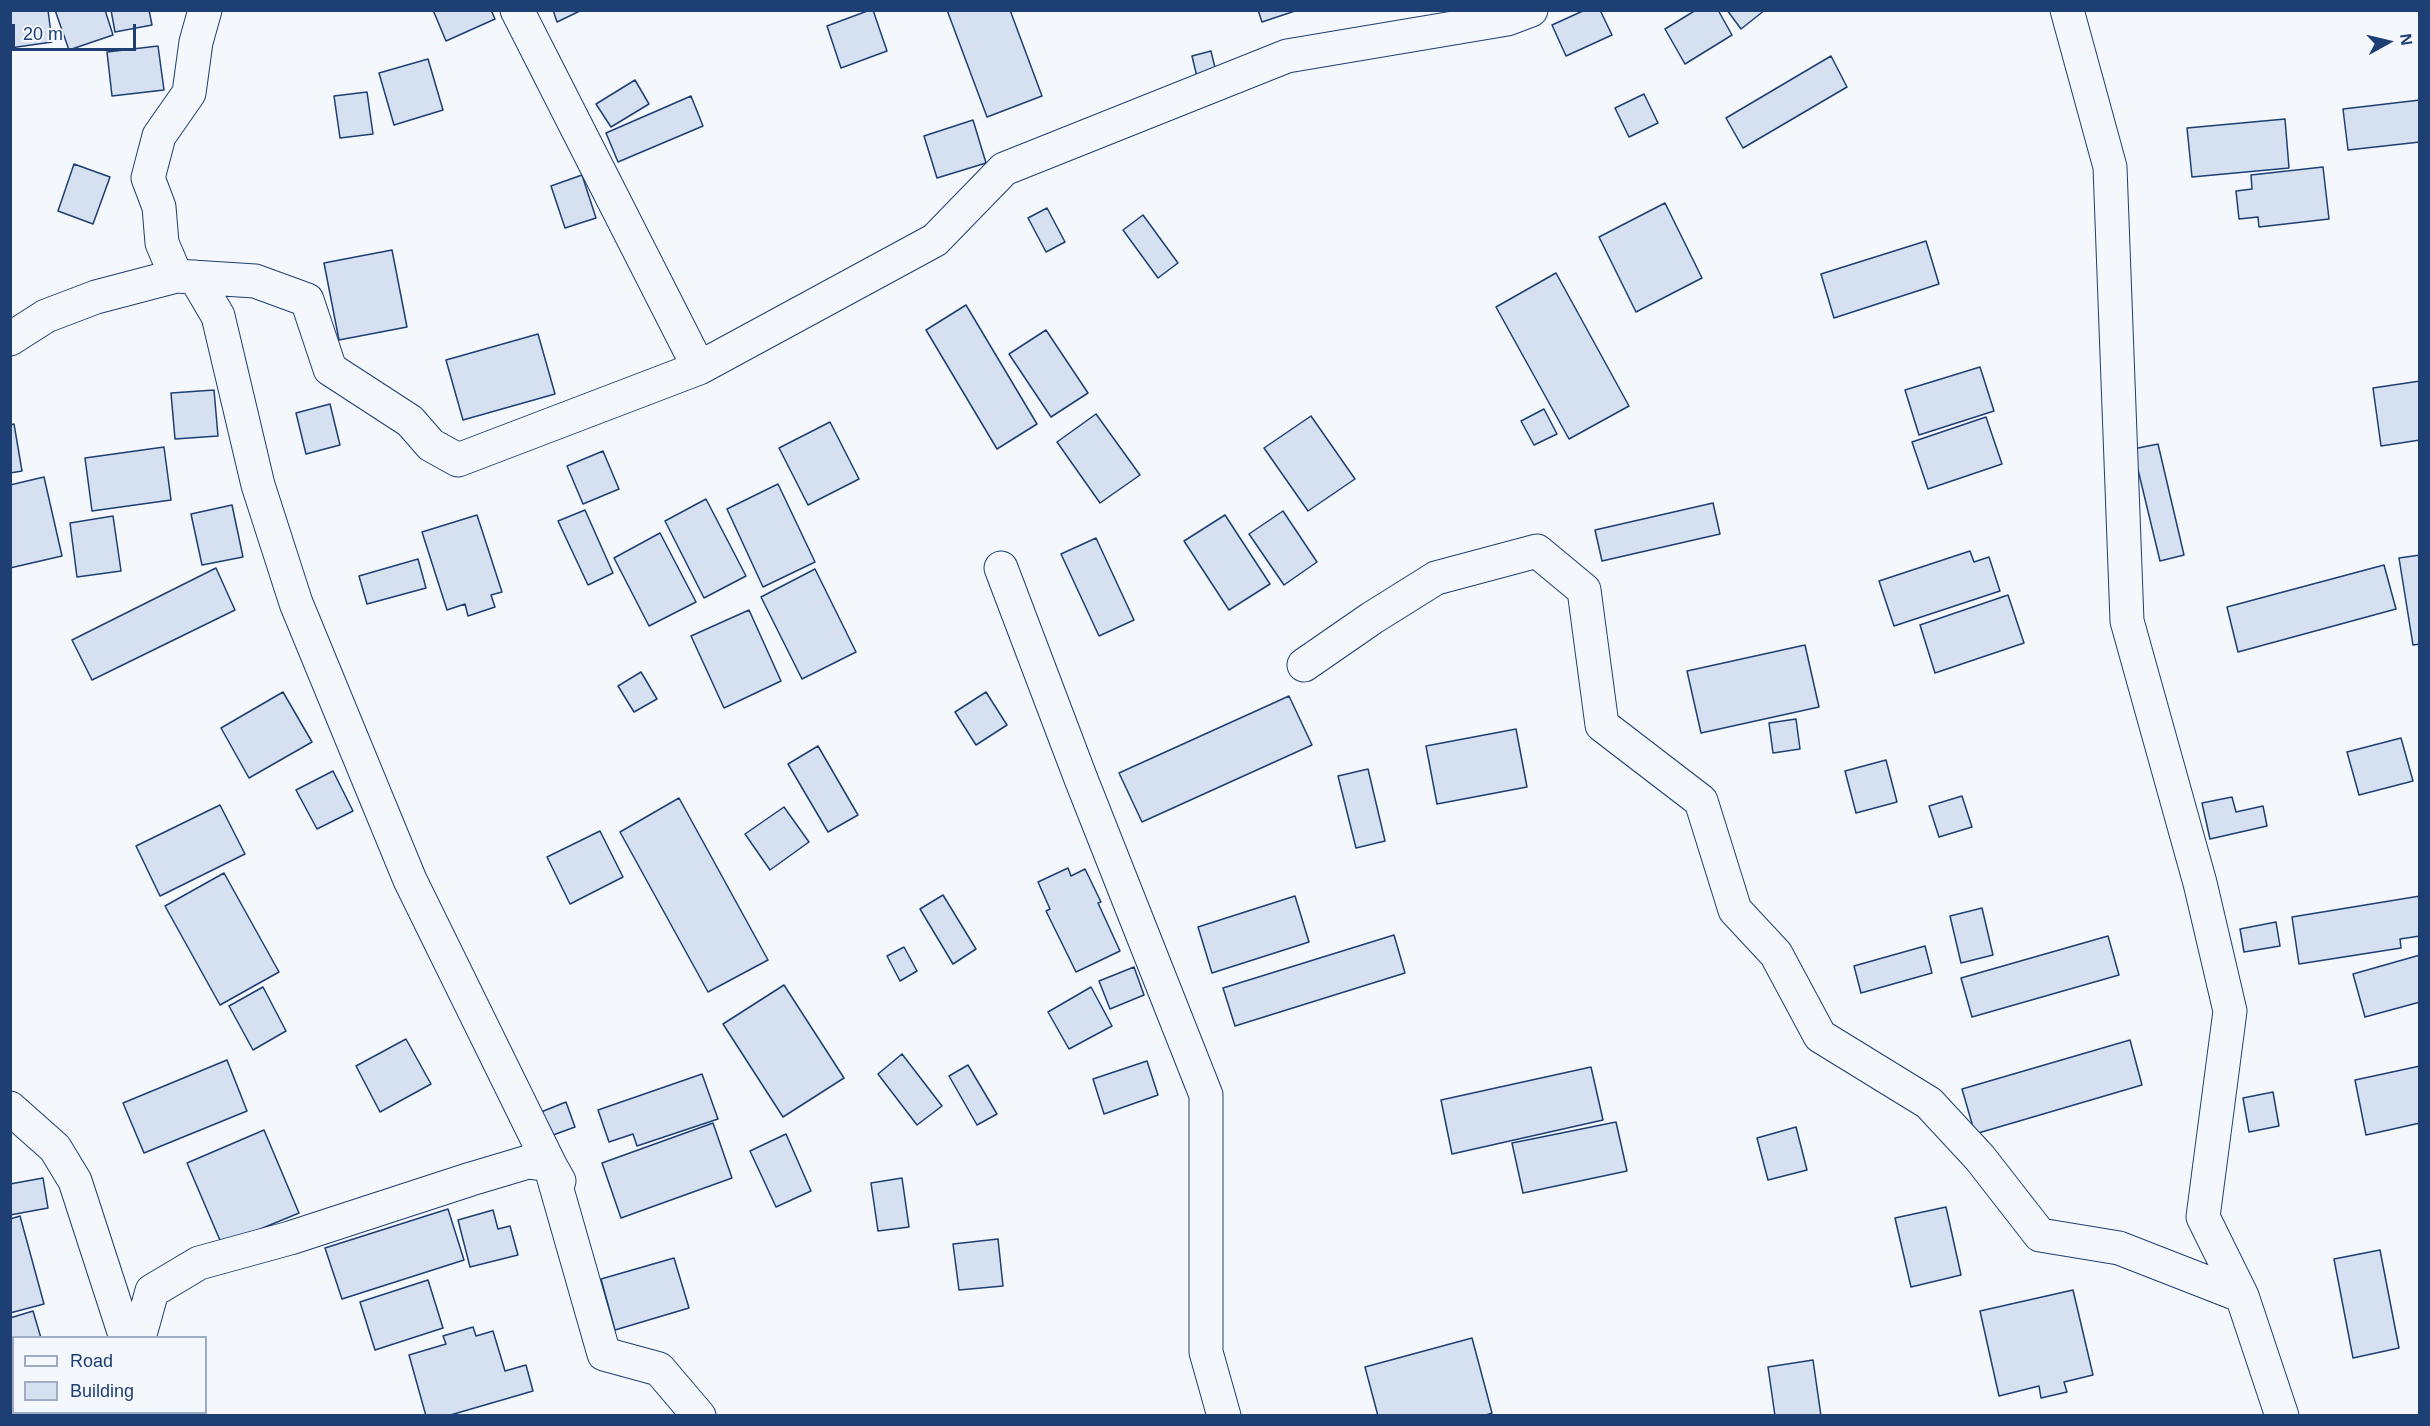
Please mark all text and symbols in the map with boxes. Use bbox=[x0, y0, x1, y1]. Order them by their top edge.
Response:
scale bar bbox=[15, 12, 140, 50]
north arrow bbox=[2358, 12, 2418, 72]
text: 20 m bbox=[23, 24, 63, 44]
text: N bbox=[2397, 33, 2416, 46]
legend bbox=[12, 1336, 207, 1414]
text: Road bbox=[70, 1351, 113, 1371]
text: Building bbox=[70, 1381, 134, 1401]

